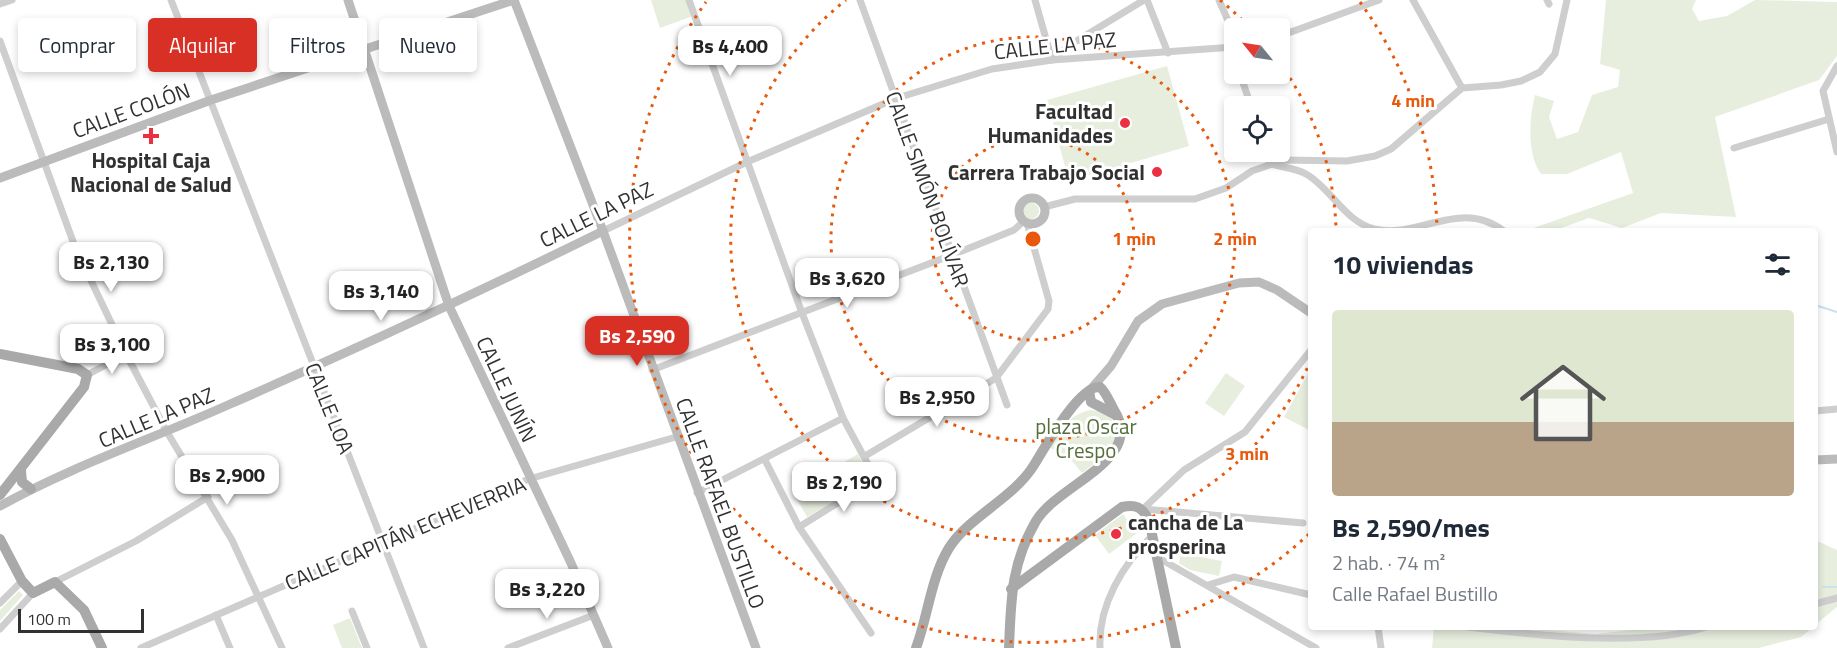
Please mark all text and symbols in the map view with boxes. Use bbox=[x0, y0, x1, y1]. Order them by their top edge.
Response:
chip: Comprar bbox=[18, 18, 136, 72]
chip: Alquilar bbox=[148, 18, 257, 72]
chip: Filtros bbox=[269, 18, 367, 72]
chip: Nuevo bbox=[379, 18, 477, 72]
north arrow bbox=[1224, 18, 1290, 84]
map controls bbox=[1224, 18, 1290, 162]
street label: CALLE LA PAZ bbox=[992, 23, 1118, 67]
pin: Bs 4,400 bbox=[668, 26, 792, 77]
text: Bs 4,400 bbox=[692, 30, 768, 61]
street label: CALLE COLÓN bbox=[68, 74, 194, 146]
street label: CALLE SIMÓN BOLÍVAR bbox=[878, 87, 978, 291]
text: 4 min bbox=[1391, 87, 1435, 114]
place label: Facultad Humanidades bbox=[987, 95, 1113, 151]
button: locate bbox=[1224, 96, 1290, 162]
marker: Facultad Humanidades bbox=[1118, 116, 1132, 130]
marker: Hospital Caja Nacional de Salud bbox=[142, 127, 160, 145]
place label: Hospital Caja Nacional de Salud bbox=[70, 144, 232, 200]
place label: Carrera Trabajo Social bbox=[948, 156, 1145, 188]
marker: Carrera Trabajo Social bbox=[1150, 165, 1164, 179]
street label: CALLE LA PAZ bbox=[534, 173, 658, 255]
text: 1 min bbox=[1112, 225, 1156, 252]
text: 2 min bbox=[1213, 225, 1257, 252]
centre of rings bbox=[1023, 229, 1043, 249]
pin: Bs 2,130 bbox=[49, 242, 173, 293]
text: 10 viviendas bbox=[1332, 245, 1474, 284]
text: Bs 2,130 bbox=[73, 246, 149, 277]
icon: filters bbox=[1761, 248, 1794, 281]
pin: Bs 3,620 bbox=[785, 258, 909, 309]
text: Bs 3,620 bbox=[809, 262, 885, 293]
pin: Bs 3,140 bbox=[319, 271, 443, 322]
text: Bs 3,140 bbox=[343, 275, 419, 306]
pin: Bs 2,590 bbox=[575, 316, 699, 367]
text: Bs 2,590 bbox=[599, 320, 675, 351]
pin: Bs 3,100 bbox=[50, 324, 174, 375]
text: Bs 3,100 bbox=[74, 328, 150, 359]
street label: CALLE JUNÍN bbox=[469, 331, 545, 447]
icon: home bbox=[1509, 349, 1617, 457]
street label: CALLE LOA bbox=[297, 357, 363, 459]
pin: Bs 2,950 bbox=[875, 377, 999, 428]
street label: CALLE LA PAZ bbox=[93, 378, 219, 456]
text: Bs 2,950 bbox=[899, 381, 975, 412]
street label: CALLE RAFAEL BUSTILLO bbox=[668, 393, 774, 613]
park label: plaza Oscar Crespo bbox=[1035, 410, 1137, 466]
text: 3 min bbox=[1225, 440, 1269, 467]
pin: Bs 2,900 bbox=[165, 455, 289, 506]
text: Bs 2,900 bbox=[189, 459, 265, 490]
pin: Bs 2,190 bbox=[782, 462, 906, 513]
text: Bs 2,190 bbox=[806, 466, 882, 497]
street label: CALLE CAPITÁN ECHEVERRIA bbox=[279, 467, 531, 598]
place label: cancha de La prosperina bbox=[1128, 506, 1244, 562]
text: Bs 2,590/mes bbox=[1332, 508, 1490, 547]
marker: cancha de La prosperina bbox=[1109, 527, 1123, 541]
text: 2 hab. · 74 m² bbox=[1332, 547, 1445, 578]
pin: Bs 3,220 bbox=[485, 569, 609, 620]
text: Bs 3,220 bbox=[509, 573, 585, 604]
text: Calle Rafael Bustillo bbox=[1332, 578, 1498, 609]
scale bar bbox=[18, 606, 144, 634]
text: 100 m bbox=[27, 607, 71, 631]

